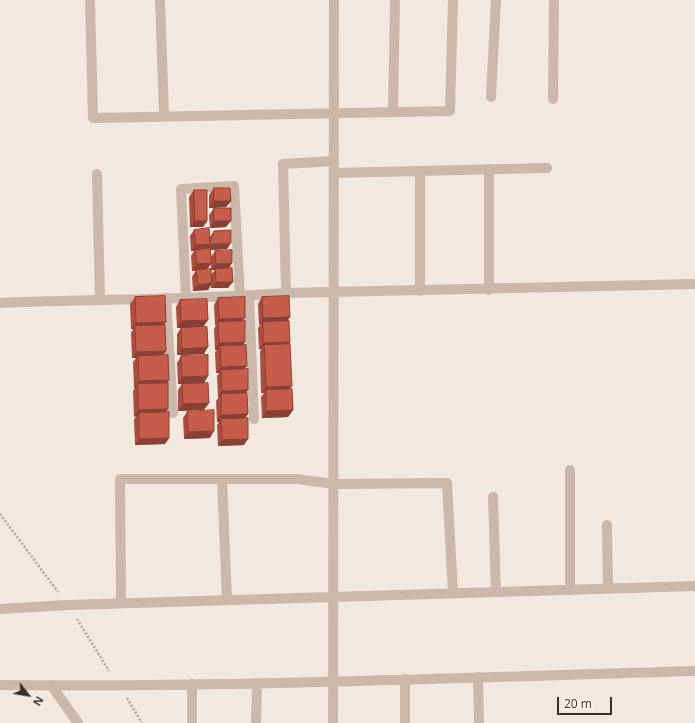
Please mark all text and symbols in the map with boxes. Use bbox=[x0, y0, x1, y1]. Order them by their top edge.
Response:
north arrow bbox=[8, 675, 48, 715]
scale bar bbox=[559, 689, 614, 715]
text: N bbox=[30, 694, 47, 709]
text: 20 m bbox=[564, 695, 592, 712]

